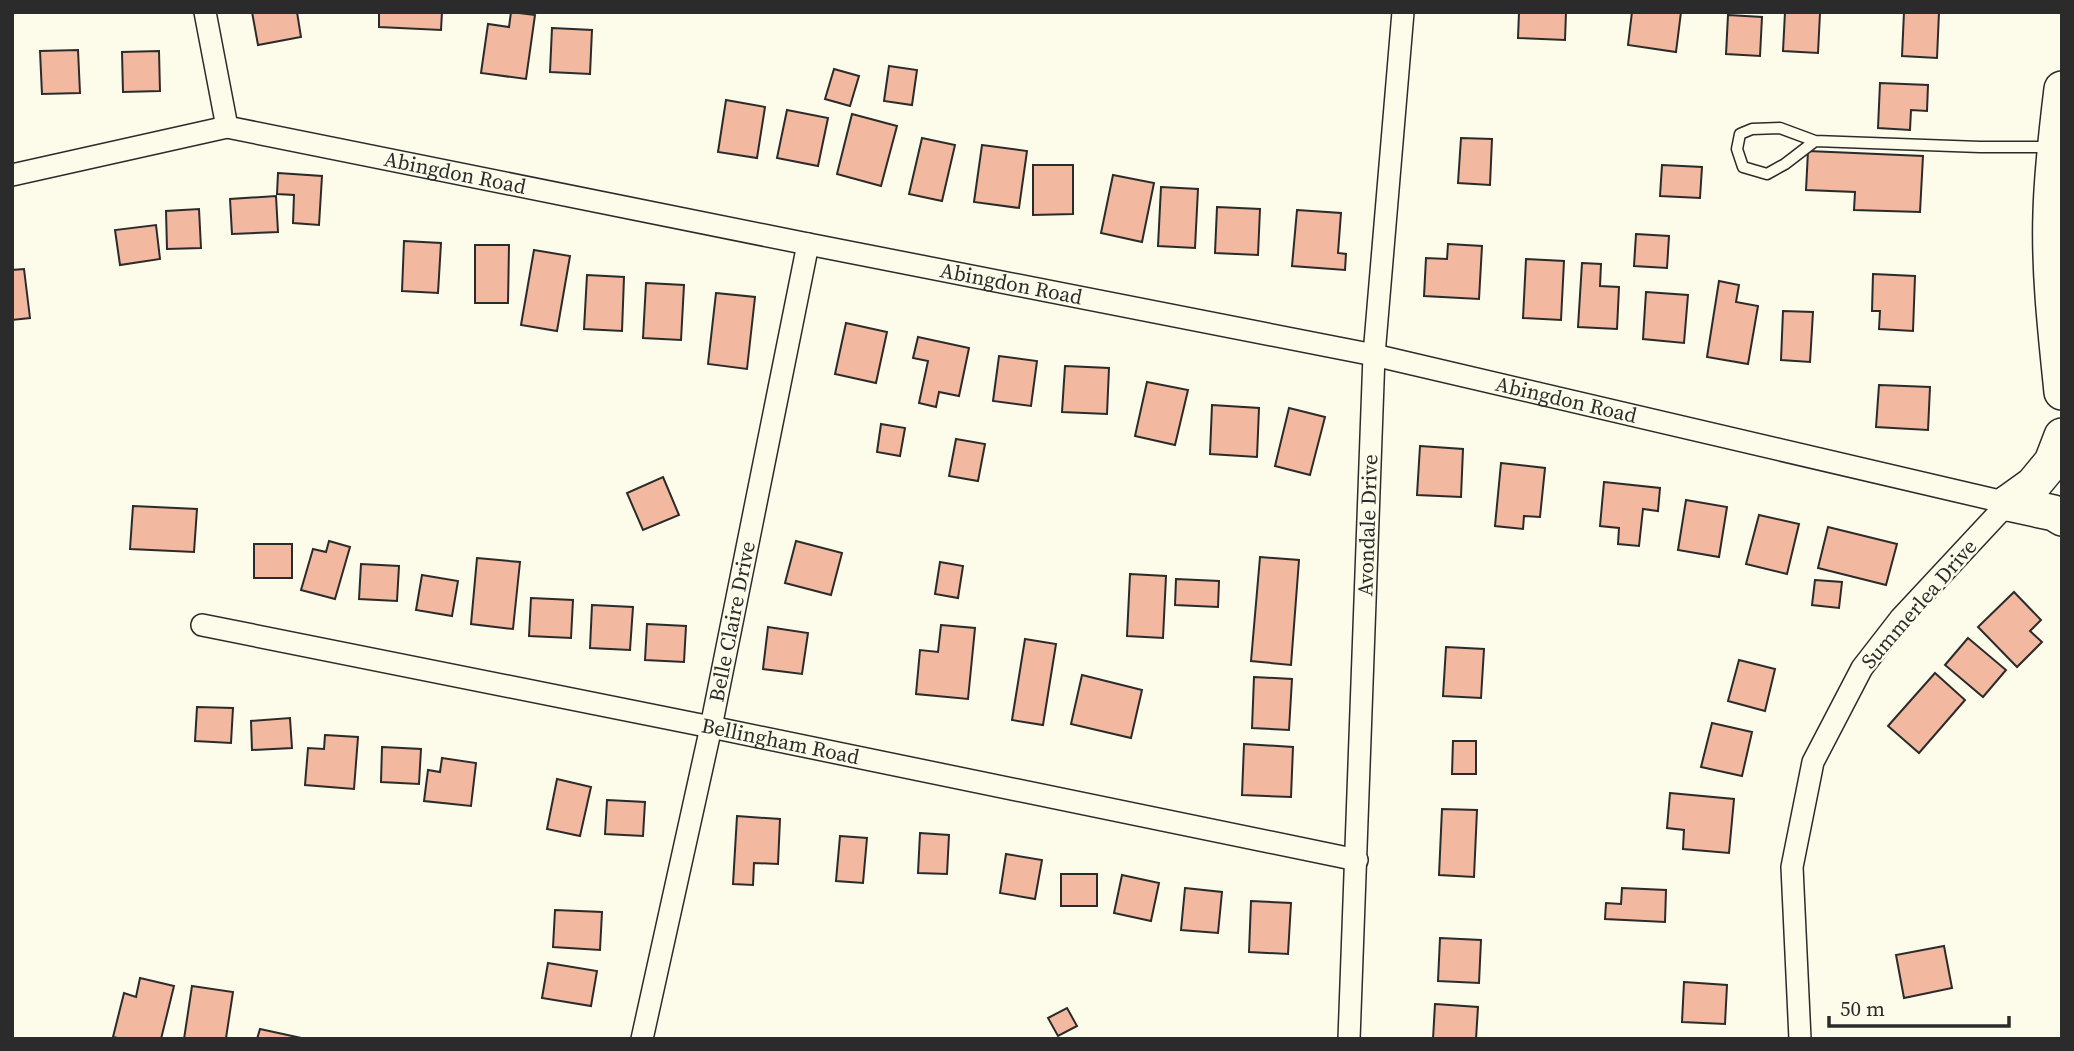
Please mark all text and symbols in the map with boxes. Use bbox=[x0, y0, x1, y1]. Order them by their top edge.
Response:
street label: Abingdon Road bbox=[382, 144, 529, 201]
street label: Abingdon Road bbox=[938, 255, 1085, 311]
street label: Abingdon Road bbox=[1493, 369, 1640, 430]
street label: Avondale Drive bbox=[1350, 454, 1384, 597]
street label: Summerlea Drive bbox=[1854, 533, 1983, 675]
street label: Belle Claire Drive bbox=[701, 539, 762, 704]
street label: Bellingham Road bbox=[699, 710, 862, 771]
scale bar bbox=[1829, 984, 2009, 1028]
text: 50 m bbox=[1840, 994, 1885, 1023]

